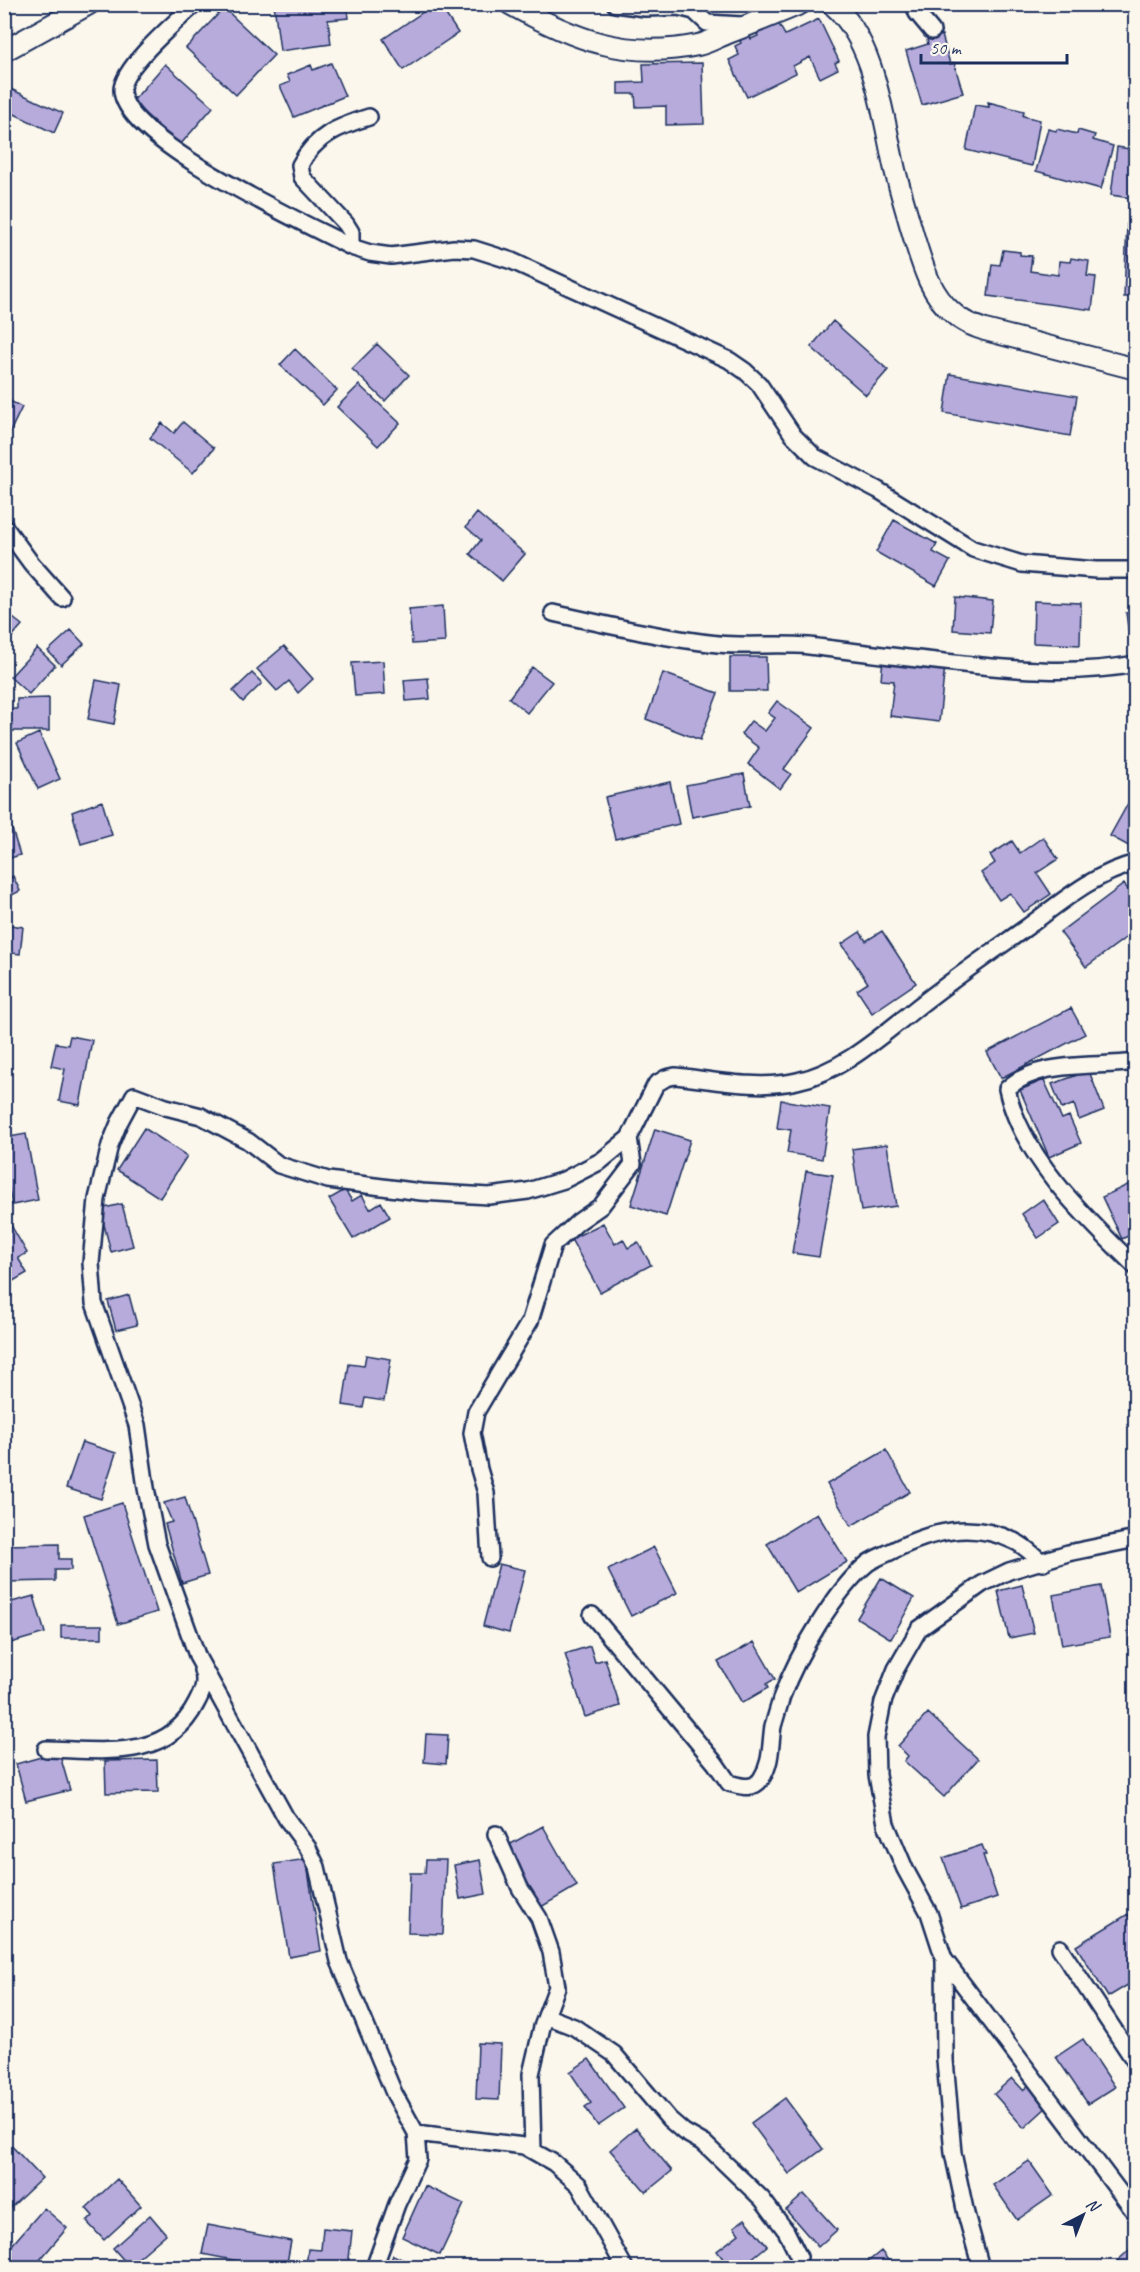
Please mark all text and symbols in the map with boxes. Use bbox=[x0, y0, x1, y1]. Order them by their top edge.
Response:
scale bar bbox=[921, 27, 1066, 65]
text: 50 m bbox=[930, 37, 963, 59]
north arrow bbox=[1053, 2185, 1113, 2245]
text: N bbox=[1082, 2194, 1105, 2217]

